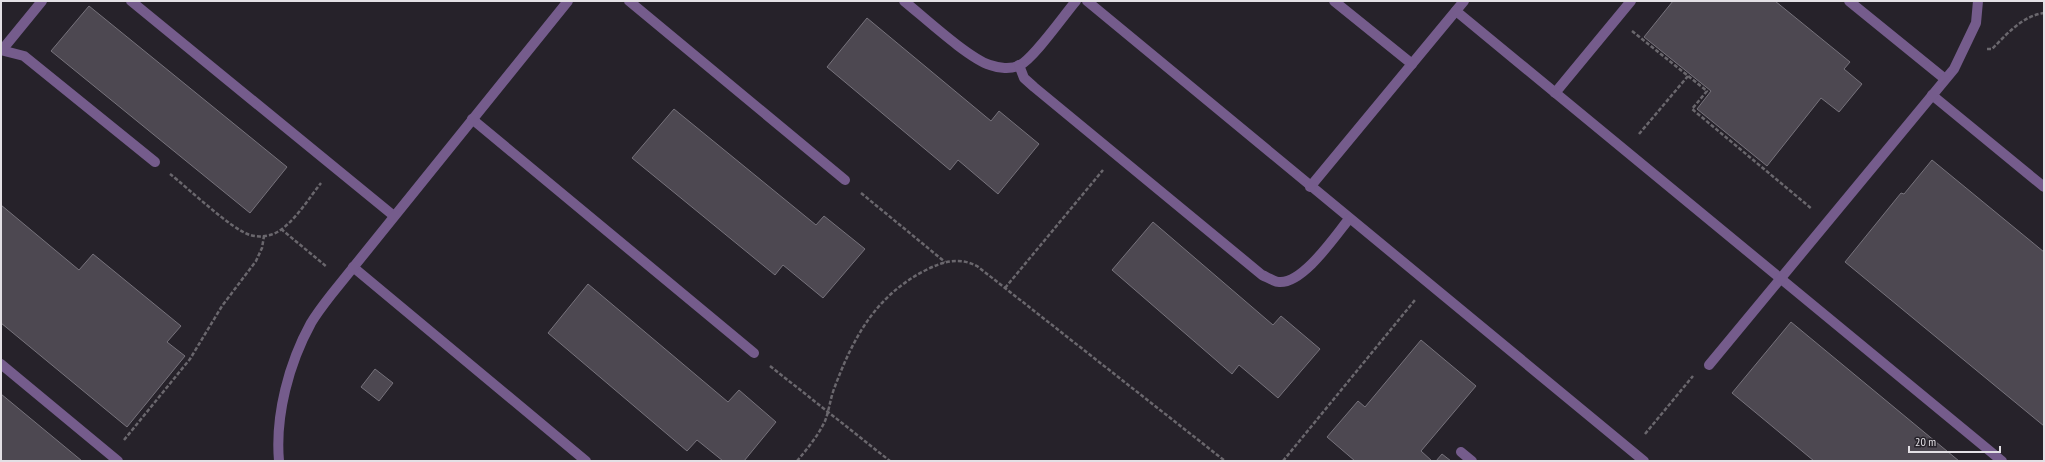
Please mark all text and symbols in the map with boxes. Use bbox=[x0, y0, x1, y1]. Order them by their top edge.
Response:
scale bar bbox=[1909, 428, 2000, 454]
text: 20 m bbox=[1915, 434, 1936, 449]

